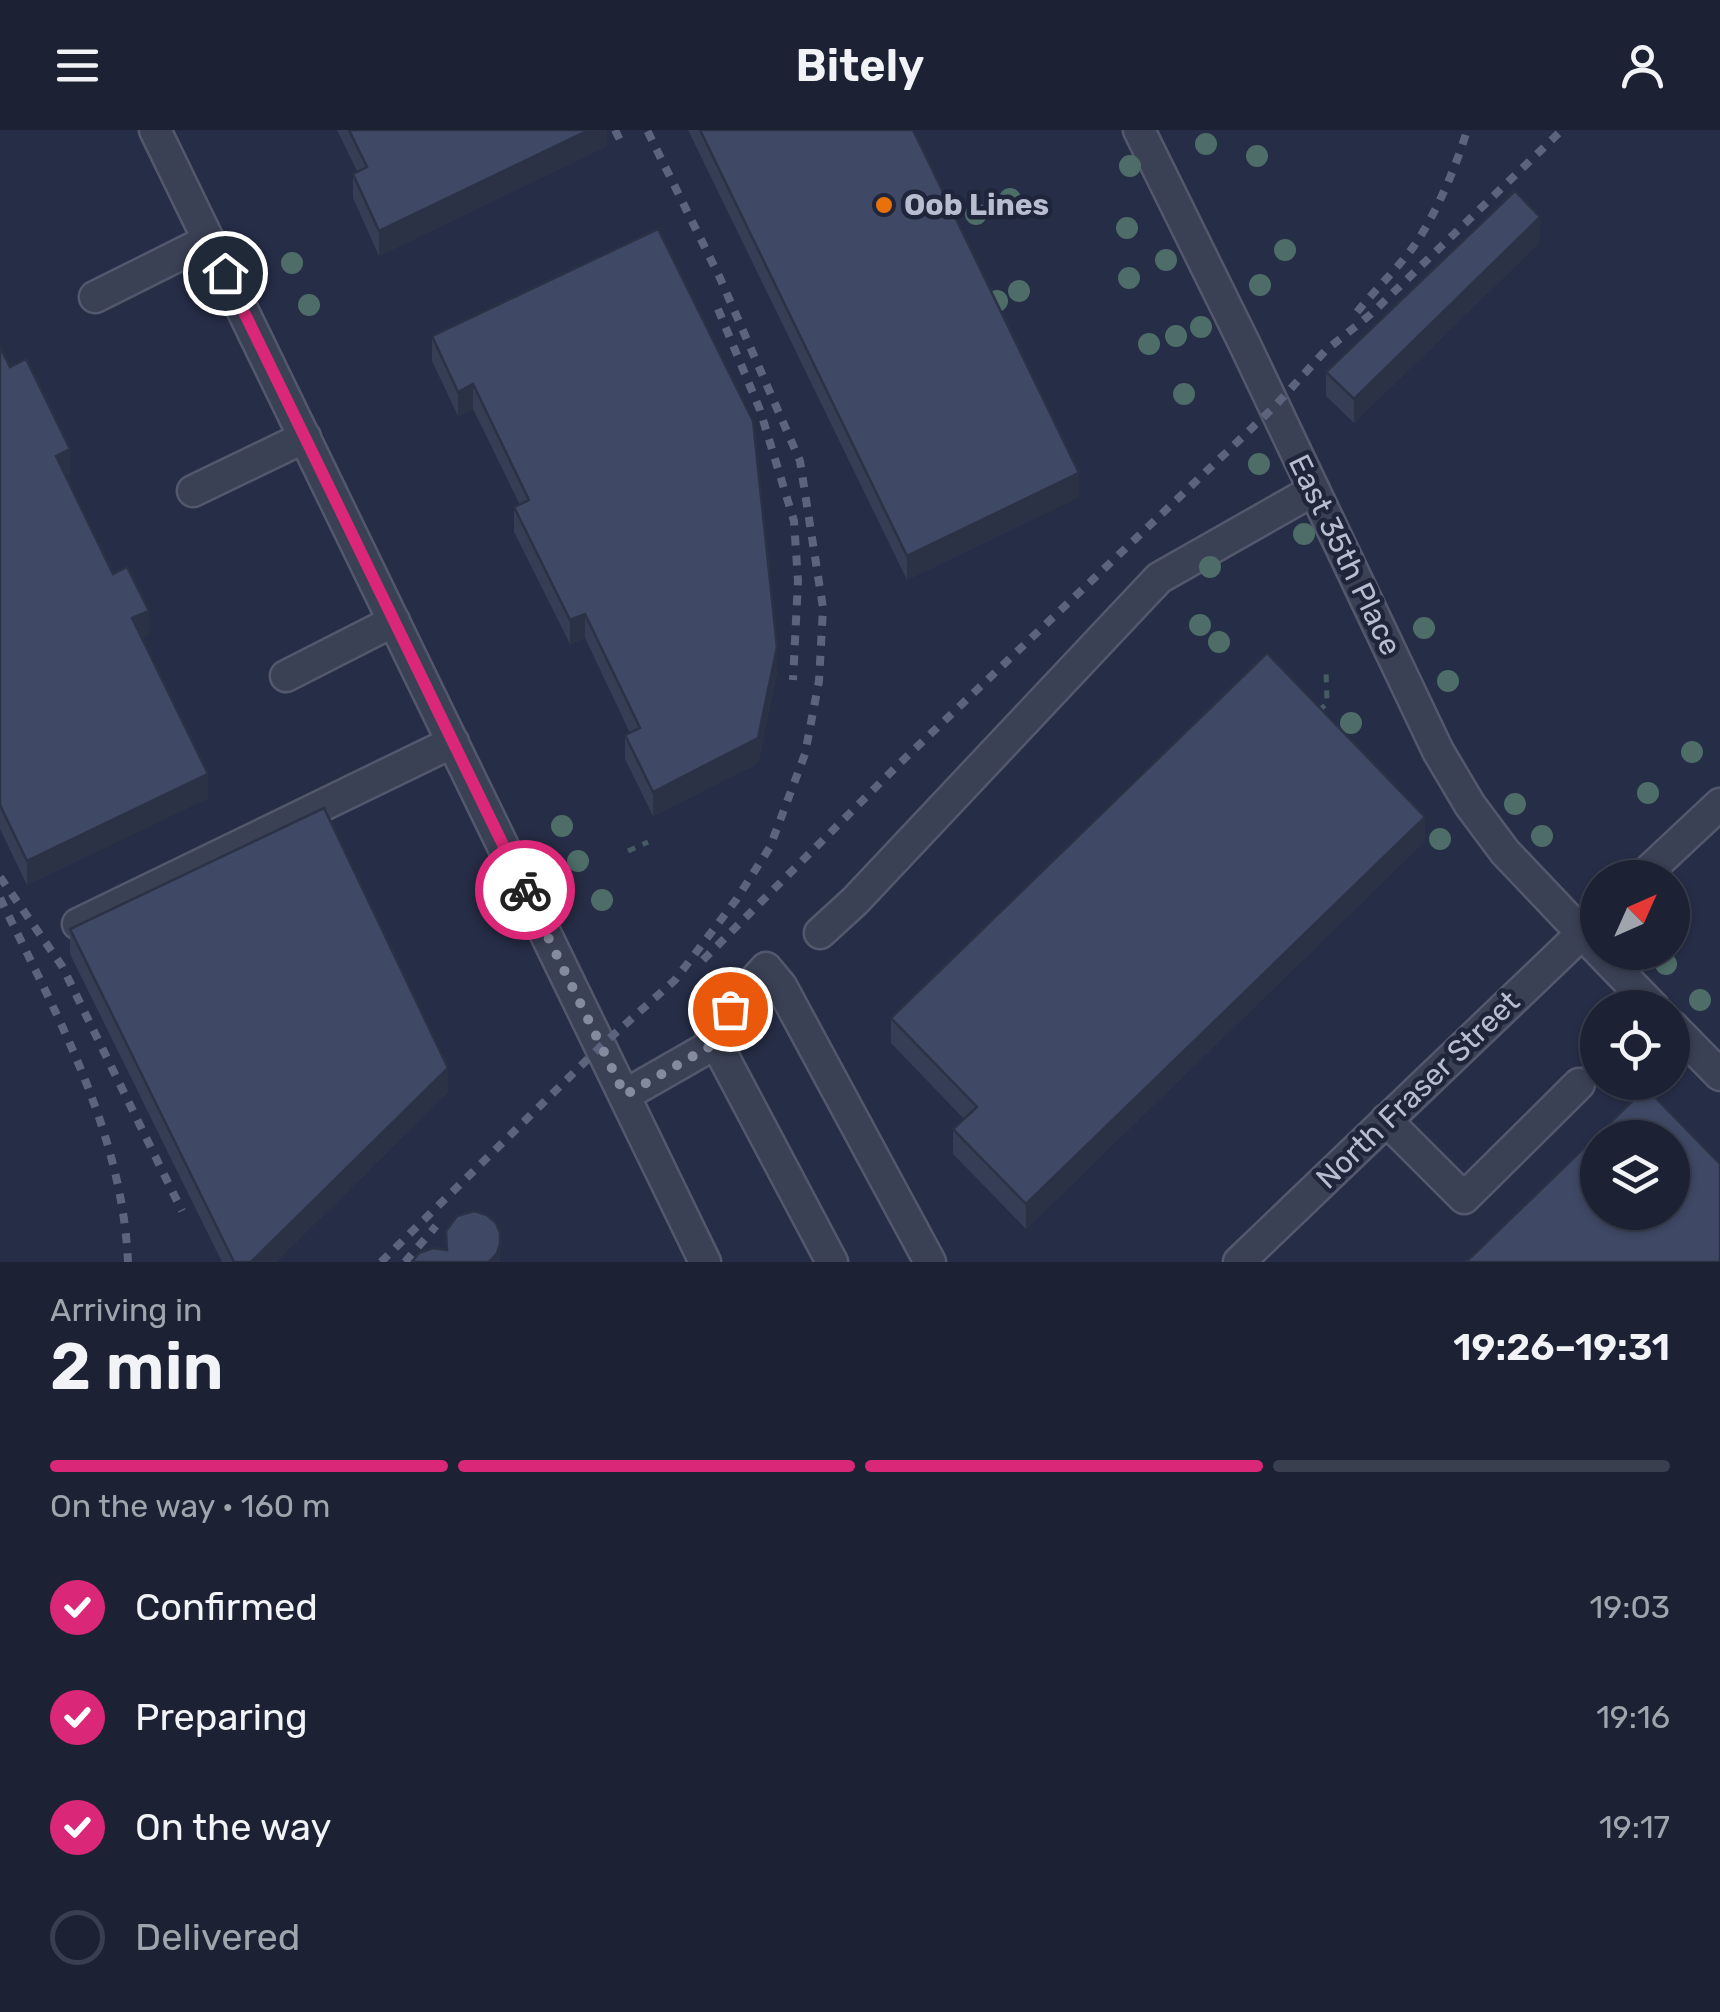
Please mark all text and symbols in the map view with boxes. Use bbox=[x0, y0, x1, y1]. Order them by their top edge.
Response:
icon: menu bbox=[50, 38, 105, 93]
icon: person bbox=[1615, 38, 1670, 93]
text: Bitely bbox=[796, 39, 924, 92]
place label: Oob Lines bbox=[904, 187, 1049, 223]
marker: Oob Lines bbox=[873, 194, 895, 216]
pin bbox=[183, 231, 268, 316]
icon: home bbox=[198, 246, 253, 301]
street label: East 35th Place bbox=[1281, 449, 1409, 661]
courier bbox=[475, 840, 575, 940]
north arrow bbox=[1580, 860, 1690, 970]
map controls bbox=[1580, 860, 1690, 1230]
icon: bike bbox=[498, 863, 553, 918]
pin bbox=[688, 967, 773, 1052]
icon: bag bbox=[703, 982, 758, 1037]
street label: North Fraser Street bbox=[1309, 984, 1527, 1196]
button: locate bbox=[1580, 990, 1690, 1100]
button: layers bbox=[1580, 1120, 1690, 1230]
text: Arriving in bbox=[50, 1291, 202, 1329]
text: 19:26–19:31 bbox=[1453, 1324, 1670, 1370]
text: 2 min bbox=[50, 1328, 224, 1405]
text: On the way · 160 m bbox=[50, 1487, 330, 1525]
icon: check bbox=[50, 1580, 105, 1635]
text: Confirmed bbox=[135, 1584, 318, 1630]
text: 19:03 bbox=[1590, 1588, 1670, 1626]
icon: check bbox=[50, 1690, 105, 1745]
text: Preparing bbox=[135, 1694, 308, 1740]
text: 19:16 bbox=[1596, 1698, 1670, 1736]
icon: check bbox=[50, 1800, 105, 1855]
text: On the way bbox=[135, 1804, 331, 1850]
text: 19:17 bbox=[1599, 1808, 1670, 1846]
text: Delivered bbox=[135, 1914, 300, 1960]

